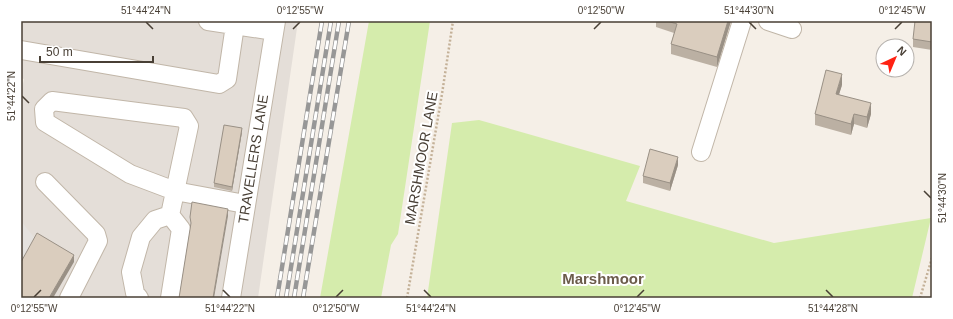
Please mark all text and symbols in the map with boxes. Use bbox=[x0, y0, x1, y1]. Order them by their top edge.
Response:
text: 51°44'24"N bbox=[121, 5, 171, 16]
text: 0°12'55"W bbox=[277, 5, 324, 16]
text: 0°12'50"W bbox=[578, 5, 625, 16]
text: 51°44'30"N bbox=[724, 5, 774, 16]
text: 0°12'45"W bbox=[879, 5, 926, 16]
scale bar bbox=[40, 38, 153, 64]
north arrow bbox=[875, 38, 915, 78]
text: N bbox=[895, 44, 909, 58]
text: 50 m bbox=[46, 45, 73, 59]
text: 51°44'22"N bbox=[6, 71, 17, 121]
street label: MARSHMOOR LANE bbox=[401, 90, 441, 226]
street label: TRAVELLERS LANE bbox=[235, 93, 271, 225]
text: 51°44'30"N bbox=[937, 173, 948, 223]
district label: Marshmoor bbox=[562, 270, 644, 287]
text: 0°12'55"W bbox=[11, 303, 58, 314]
text: 51°44'22"N bbox=[205, 303, 255, 314]
text: 0°12'50"W bbox=[313, 303, 360, 314]
text: 51°44'24"N bbox=[406, 303, 456, 314]
text: 0°12'45"W bbox=[614, 303, 661, 314]
text: 51°44'28"N bbox=[808, 303, 858, 314]

